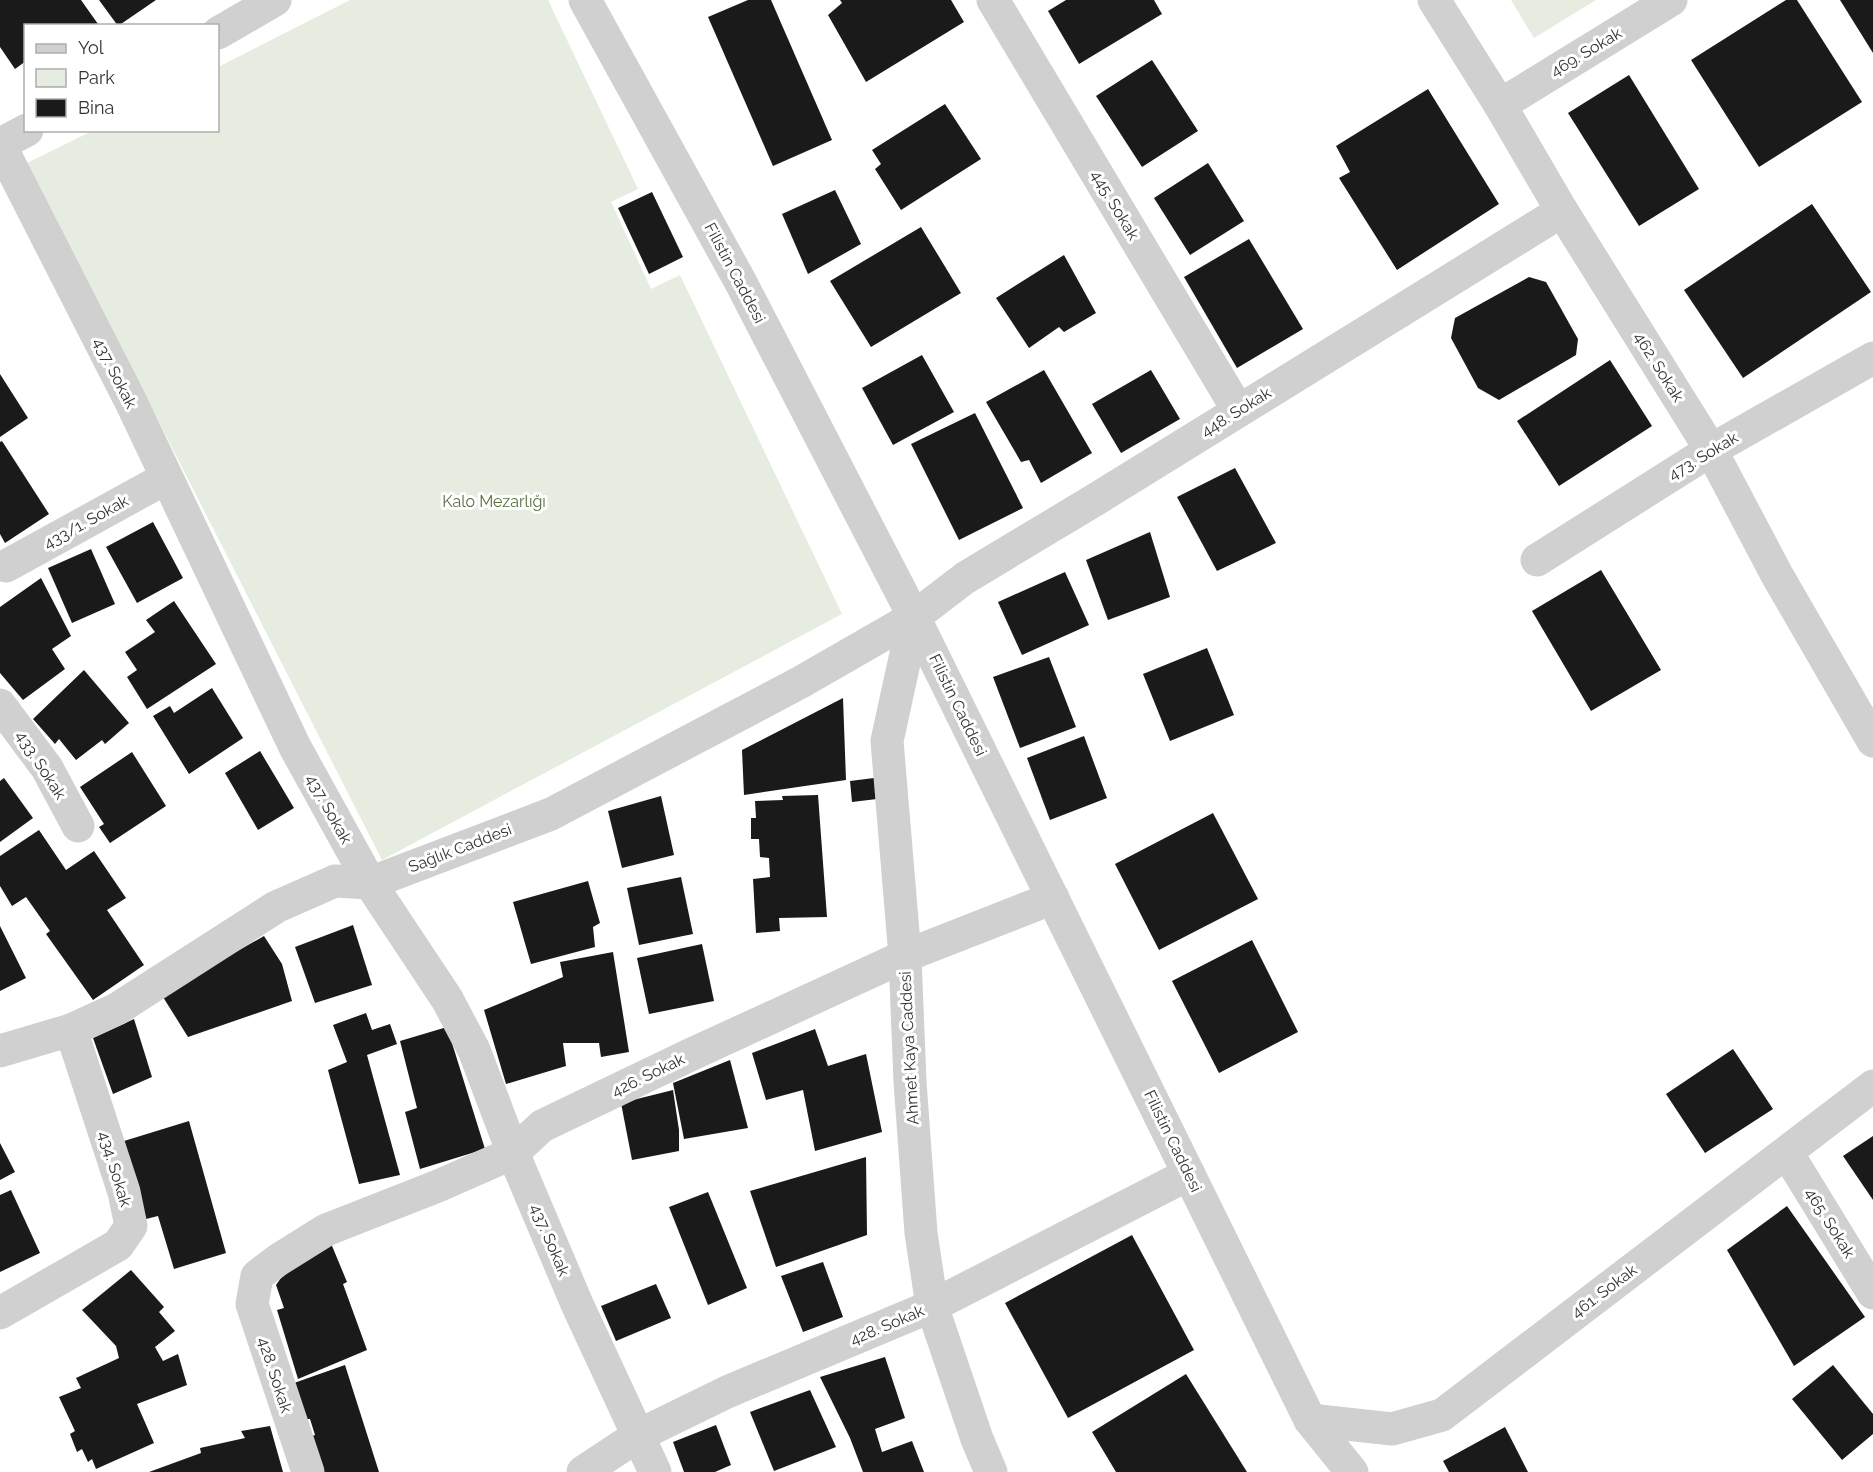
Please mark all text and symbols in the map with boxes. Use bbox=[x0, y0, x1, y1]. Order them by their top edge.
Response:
street label: 469. Sokak bbox=[1547, 23, 1626, 81]
legend bbox=[24, 24, 219, 132]
text: Yol bbox=[78, 37, 104, 58]
text: Park bbox=[78, 67, 115, 88]
text: Bina bbox=[78, 97, 114, 118]
street label: 445. Sokak bbox=[1087, 167, 1144, 244]
street label: Filistin Caddesi bbox=[701, 220, 769, 326]
street label: 462. Sokak bbox=[1630, 329, 1688, 406]
street label: 437. Sokak bbox=[89, 335, 141, 412]
street label: 448. Sokak bbox=[1197, 383, 1275, 441]
street label: 473. Sokak bbox=[1665, 428, 1742, 484]
street label: 433/1. Sokak bbox=[40, 491, 132, 553]
park label: Kalo Mezarlığı bbox=[442, 492, 546, 511]
street label: Filistin Caddesi bbox=[925, 651, 991, 759]
street label: 433. Sokak bbox=[12, 727, 70, 803]
street label: 437. Sokak bbox=[302, 771, 356, 848]
street label: Sağlık Caddesi bbox=[406, 820, 514, 876]
street label: Ahmet Kaya Caddesi bbox=[895, 971, 923, 1125]
street label: 426. Sokak bbox=[608, 1049, 688, 1101]
street label: Filistin Caddesi bbox=[1140, 1087, 1206, 1195]
street label: 434. Sokak bbox=[95, 1129, 136, 1210]
street label: 465. Sokak bbox=[1801, 1184, 1859, 1262]
street label: 437. Sokak bbox=[526, 1201, 574, 1279]
street label: 461. Sokak bbox=[1567, 1260, 1641, 1322]
street label: 428. Sokak bbox=[847, 1301, 927, 1349]
street label: 428. Sokak bbox=[254, 1335, 296, 1416]

